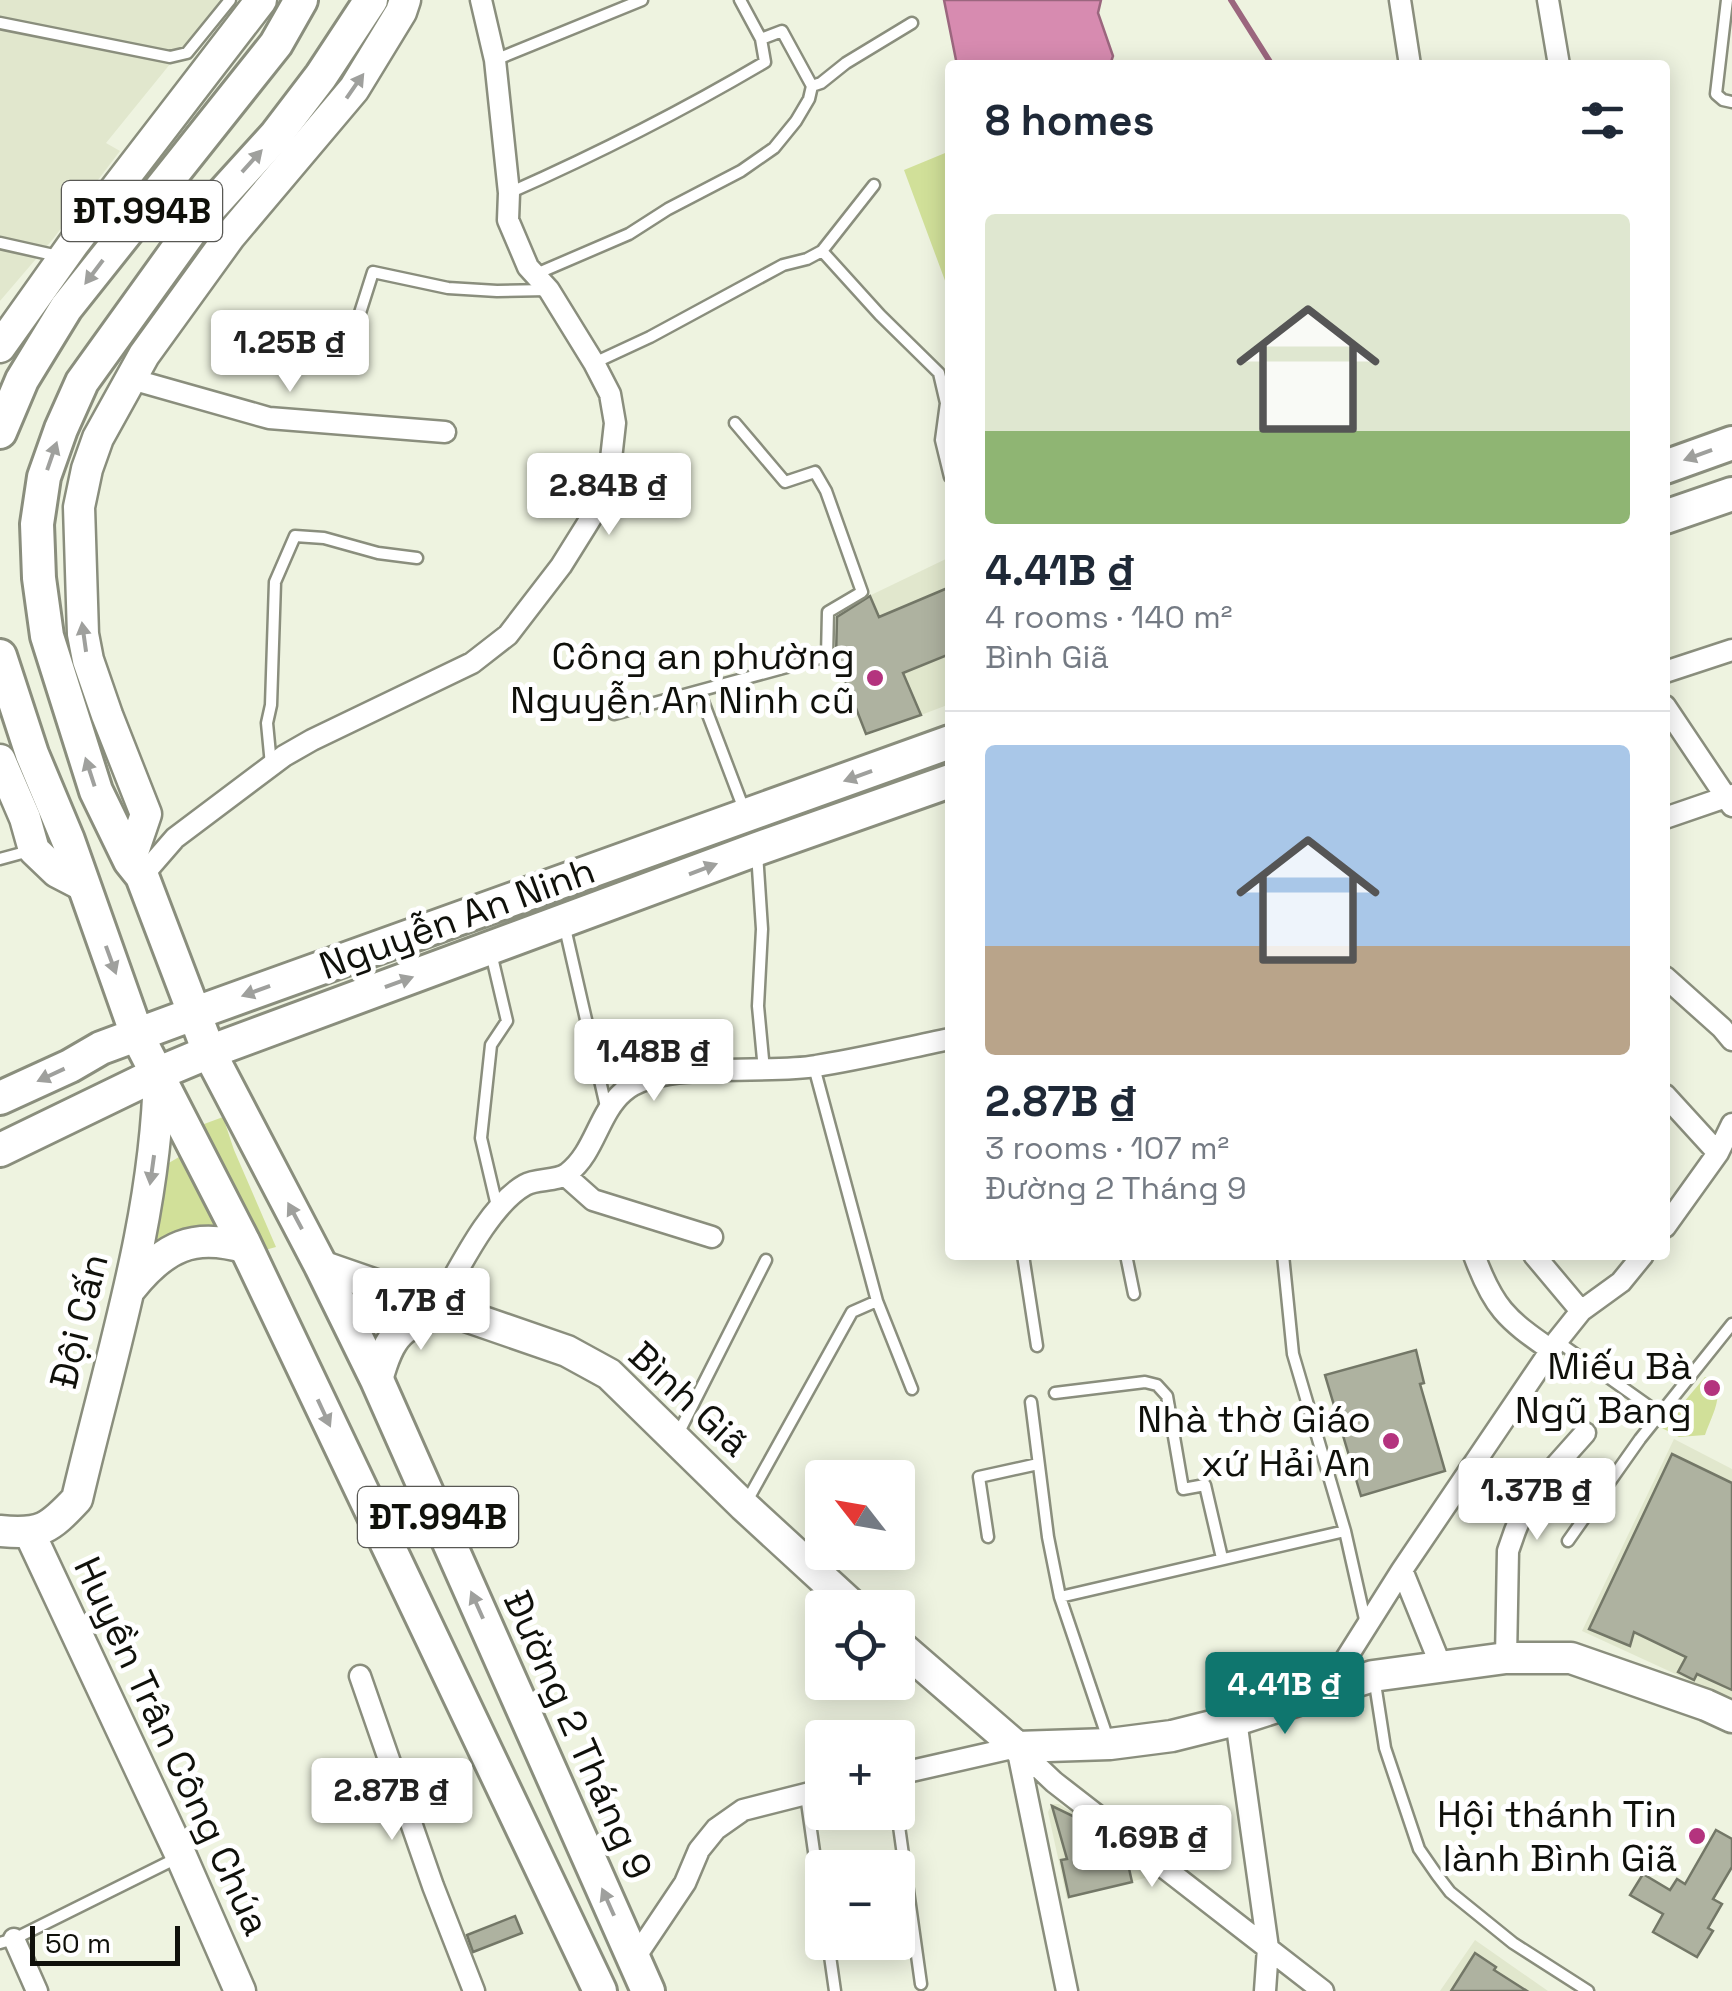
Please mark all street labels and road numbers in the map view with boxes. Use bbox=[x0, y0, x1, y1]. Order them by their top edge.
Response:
road number: ĐT.994B bbox=[62, 181, 222, 241]
street label: Nguyễn An Ninh bbox=[313, 846, 601, 990]
street label: Đội Cấn bbox=[39, 1249, 119, 1393]
street label: Bình Giã bbox=[619, 1331, 759, 1467]
road number: ĐT.994B bbox=[358, 1487, 518, 1547]
street label: Huyền Trân Công Chúa bbox=[63, 1549, 281, 1943]
street label: Đường 2 Tháng 9 bbox=[493, 1583, 663, 1887]

